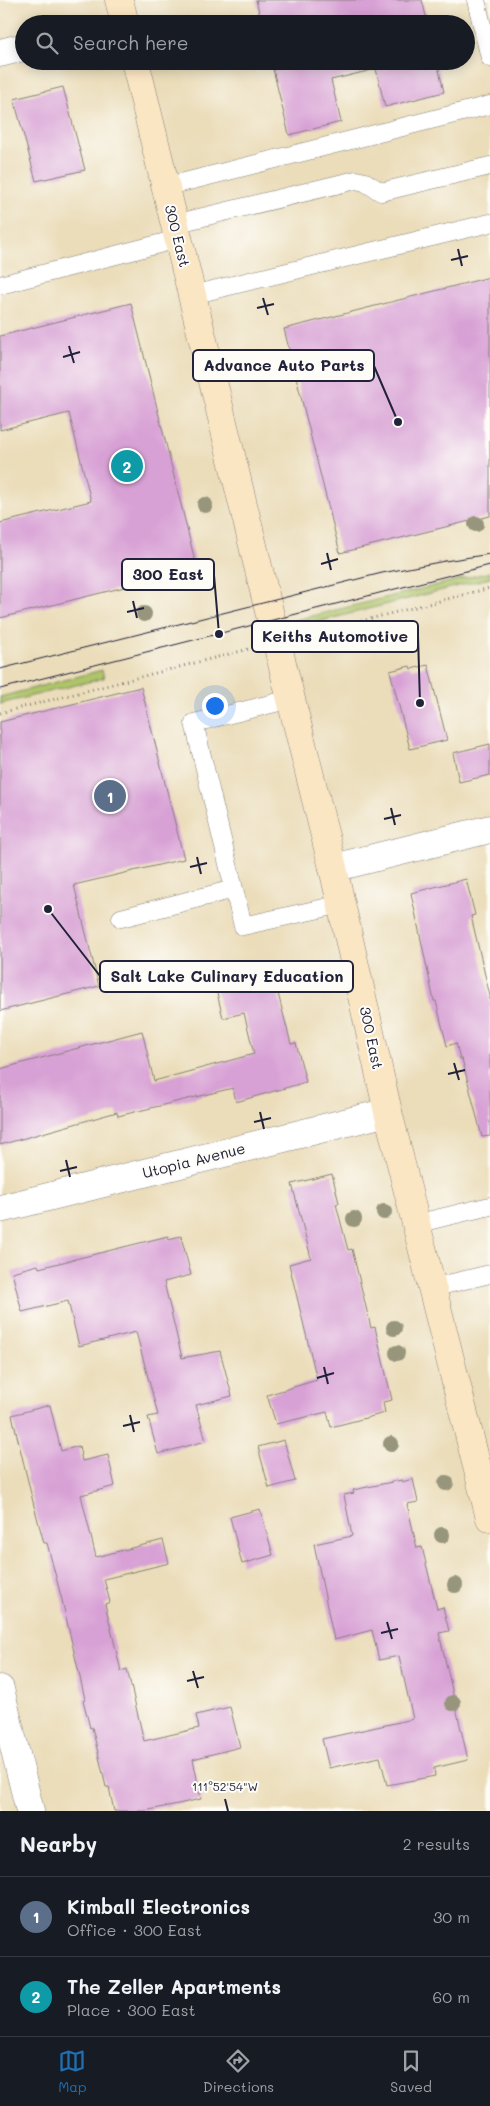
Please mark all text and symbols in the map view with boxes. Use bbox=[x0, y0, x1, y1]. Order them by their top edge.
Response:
search box bbox=[15, 15, 475, 70]
icon: search bbox=[33, 29, 61, 57]
text: Search here bbox=[73, 30, 189, 55]
street label: 300 East bbox=[161, 202, 195, 269]
callout: Advance Auto Parts bbox=[193, 350, 374, 381]
text: Advance Auto Parts bbox=[204, 354, 364, 375]
pin: 2 bbox=[111, 447, 143, 485]
callout: 300 East bbox=[122, 559, 214, 590]
text: 300 East bbox=[132, 563, 204, 584]
callout: Keiths Automotive bbox=[252, 621, 418, 652]
text: Keiths Automotive bbox=[262, 625, 408, 646]
your location bbox=[202, 693, 228, 719]
pin: 1 bbox=[94, 777, 126, 815]
callout: Salt Lake Culinary Education bbox=[100, 961, 353, 992]
text: Salt Lake Culinary Education bbox=[111, 965, 343, 986]
street label: 300 East bbox=[356, 1004, 388, 1071]
street label: Utopia Avenue bbox=[140, 1138, 247, 1182]
text: 111°52'54"W bbox=[192, 1778, 258, 1794]
text: Nearby bbox=[20, 1830, 97, 1857]
text: 2 results bbox=[403, 1833, 470, 1854]
text: Kimball Electronics bbox=[67, 1894, 250, 1919]
text: 1 bbox=[32, 1906, 40, 1927]
text: 30 m bbox=[433, 1906, 470, 1927]
text: Office · 300 East bbox=[67, 1919, 202, 1940]
text: The Zeller Apartments bbox=[67, 1974, 281, 1999]
text: 2 bbox=[32, 1986, 40, 2007]
text: 60 m bbox=[433, 1986, 470, 2007]
text: Place · 300 East bbox=[67, 1999, 195, 2020]
tab: Map bbox=[58, 2047, 87, 2096]
tab: Directions bbox=[203, 2047, 274, 2096]
tab: Saved bbox=[390, 2047, 432, 2096]

